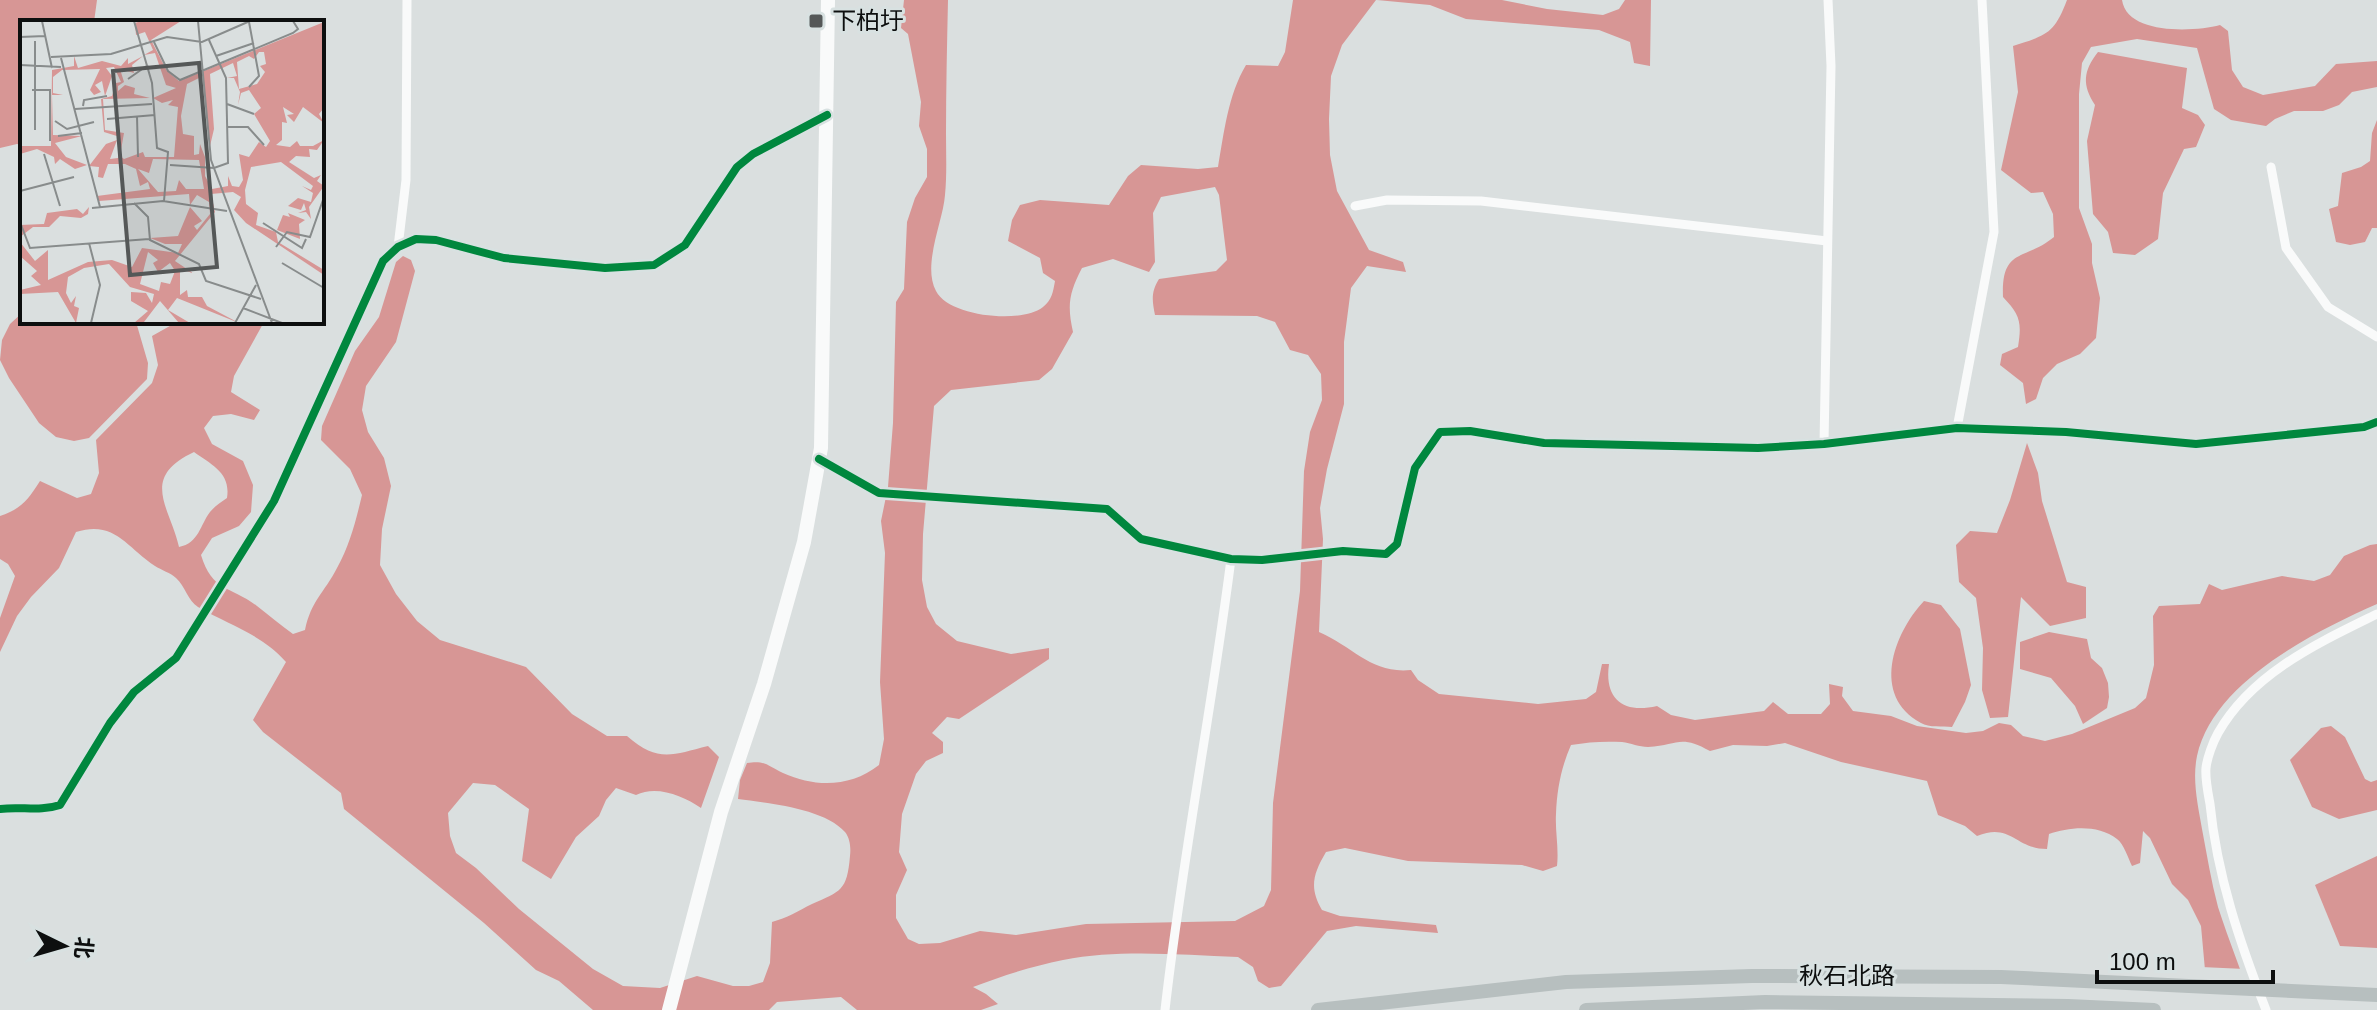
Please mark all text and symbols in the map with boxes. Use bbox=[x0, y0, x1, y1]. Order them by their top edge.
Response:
place label: 下柏圩 bbox=[832, 7, 904, 34]
marker: 下柏圩 bbox=[807, 12, 825, 30]
inset map bbox=[20, 20, 324, 324]
north arrow bbox=[24, 906, 104, 986]
scale bar bbox=[2097, 934, 2273, 984]
text: 北 bbox=[70, 936, 97, 960]
text: 100 m bbox=[2109, 948, 2176, 975]
street label: 秋石北路 bbox=[1799, 962, 1895, 989]

